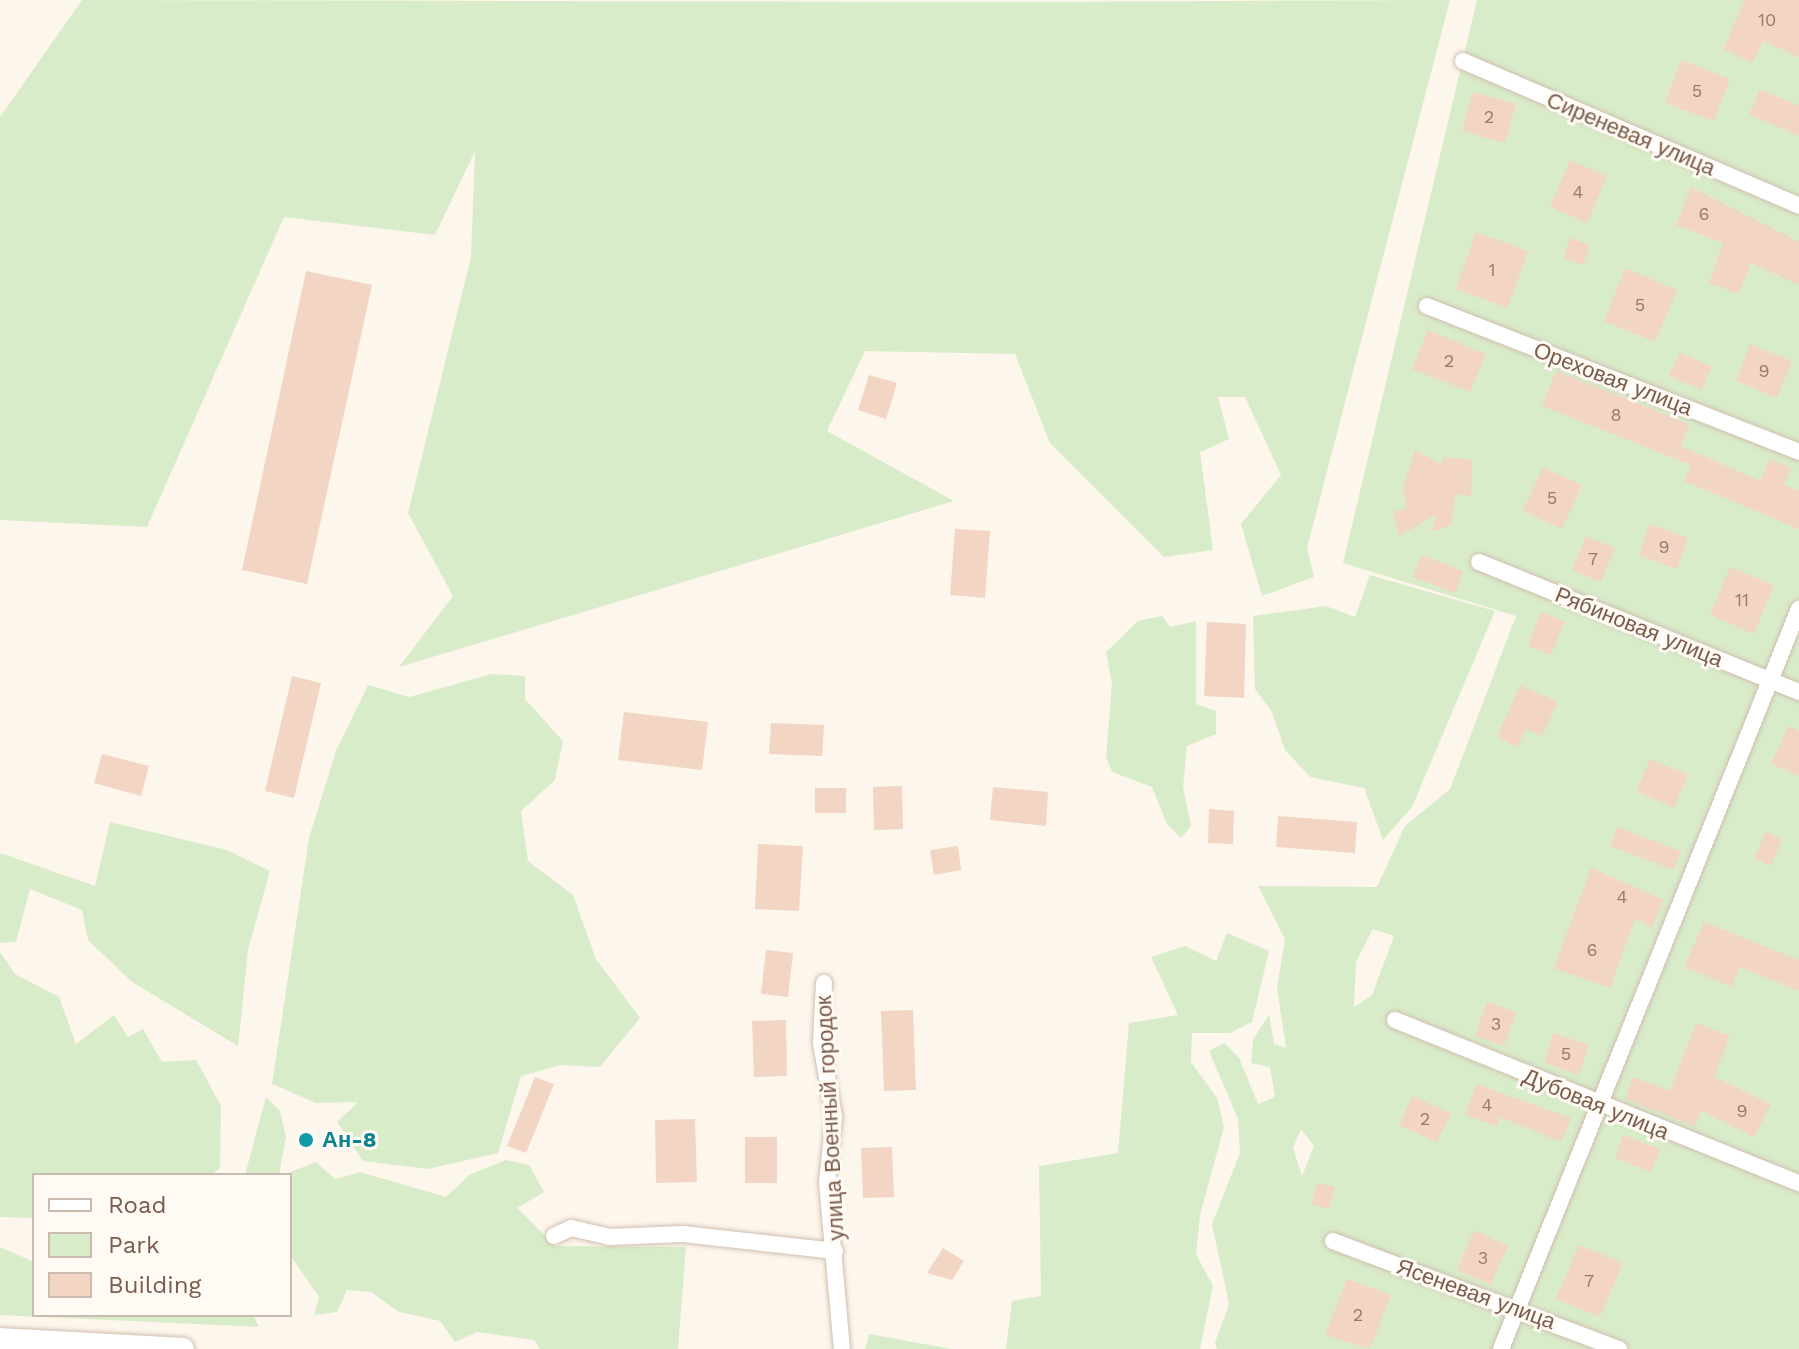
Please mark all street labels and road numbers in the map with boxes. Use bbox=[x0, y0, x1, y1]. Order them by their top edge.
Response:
street label: Сиреневая улица bbox=[1543, 87, 1719, 181]
street label: Ореховая улица bbox=[1530, 337, 1696, 421]
street label: Рябиновая улица bbox=[1551, 581, 1727, 673]
street label: улица Военный городок bbox=[810, 995, 850, 1241]
street label: Дубовая улица bbox=[1519, 1063, 1673, 1145]
street label: Ясеневая улица bbox=[1393, 1253, 1559, 1335]

